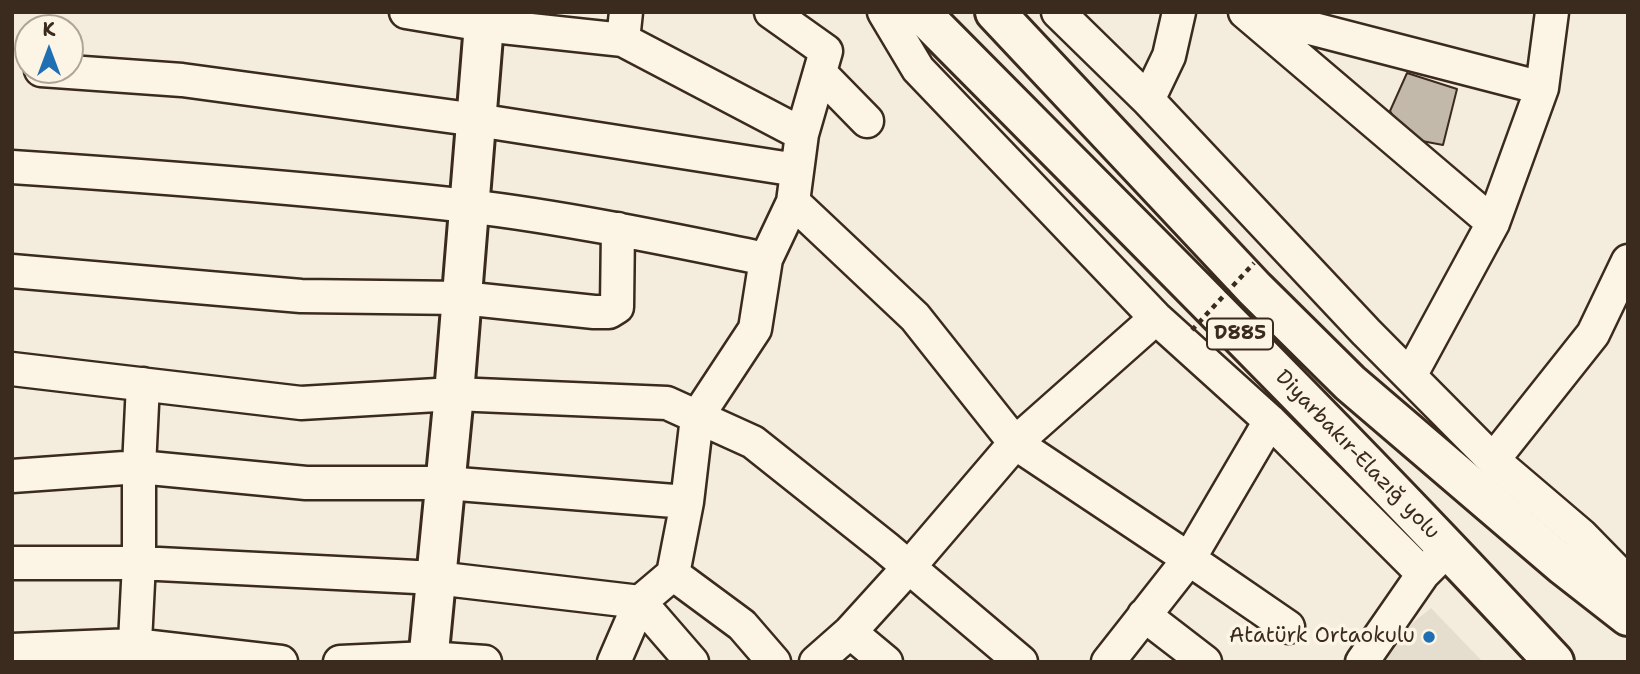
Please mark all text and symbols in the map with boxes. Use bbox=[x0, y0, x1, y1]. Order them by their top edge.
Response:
north arrow bbox=[14, 14, 84, 84]
text: K bbox=[43, 17, 55, 42]
road number: D885 bbox=[1207, 318, 1273, 350]
street label: Diyarbakır-Elazığ yolu bbox=[1270, 365, 1444, 545]
place label: Atatürk Ortaokulu bbox=[1229, 624, 1415, 650]
marker: Atatürk Ortaokulu bbox=[1421, 629, 1437, 645]

